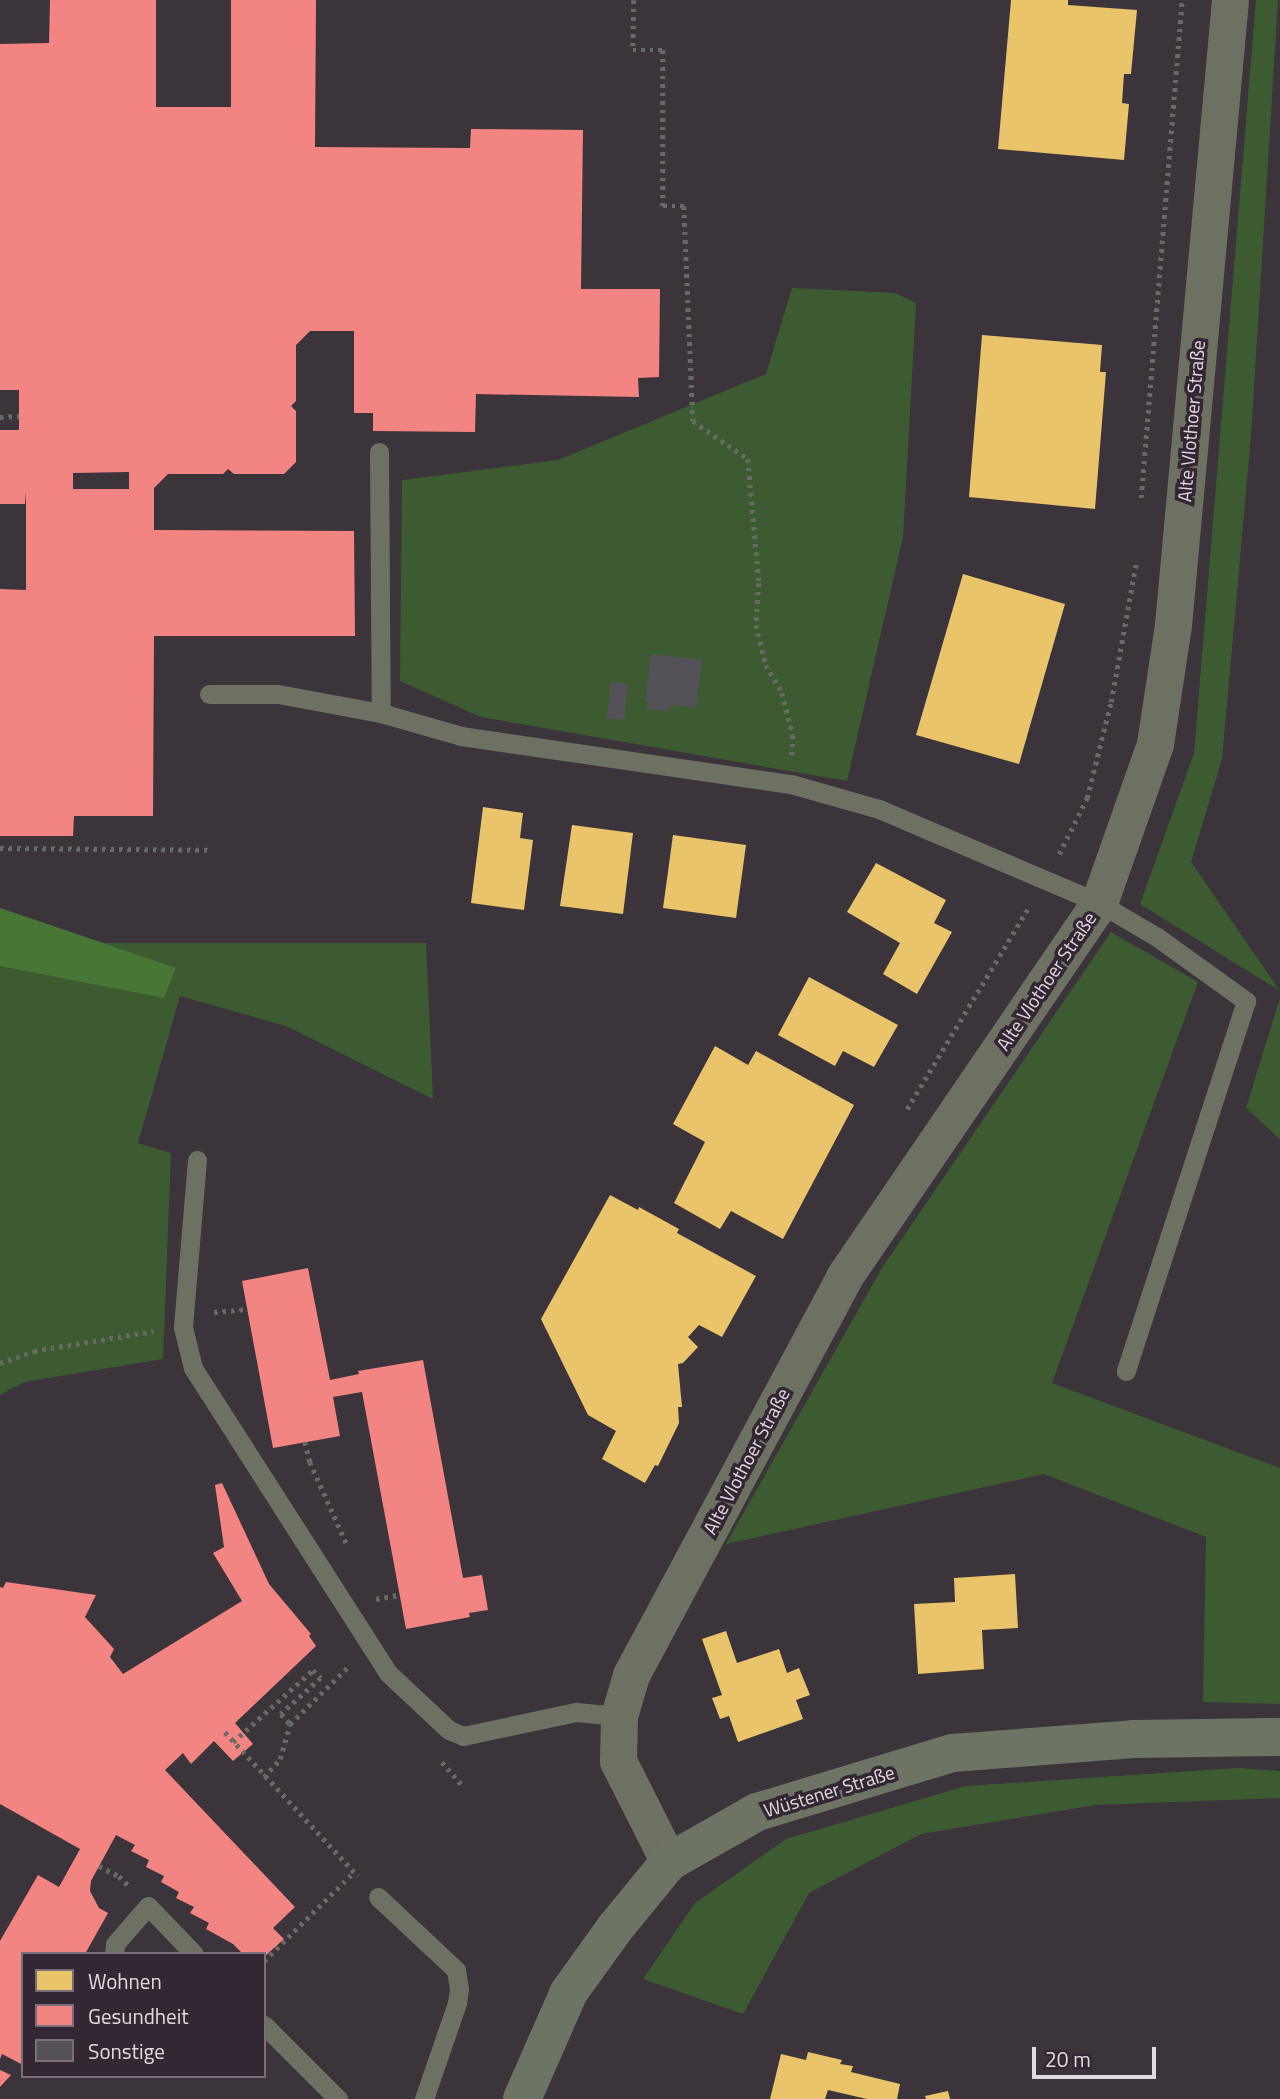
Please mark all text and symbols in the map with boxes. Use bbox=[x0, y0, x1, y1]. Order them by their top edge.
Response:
street label: Alte Vlothoer Straße bbox=[1173, 339, 1209, 503]
street label: Alte Vlothoer Straße bbox=[991, 907, 1101, 1055]
street label: Alte Vlothoer Straße bbox=[698, 1384, 794, 1538]
street label: Wüstener Straße bbox=[761, 1760, 897, 1822]
legend bbox=[21, 1952, 266, 2078]
text: Wohnen bbox=[88, 1965, 162, 1997]
text: Gesundheit bbox=[88, 2000, 189, 2032]
scale bar bbox=[1035, 2032, 1159, 2076]
text: Sonstige bbox=[88, 2035, 165, 2067]
text: 20 m bbox=[1045, 2043, 1091, 2075]

